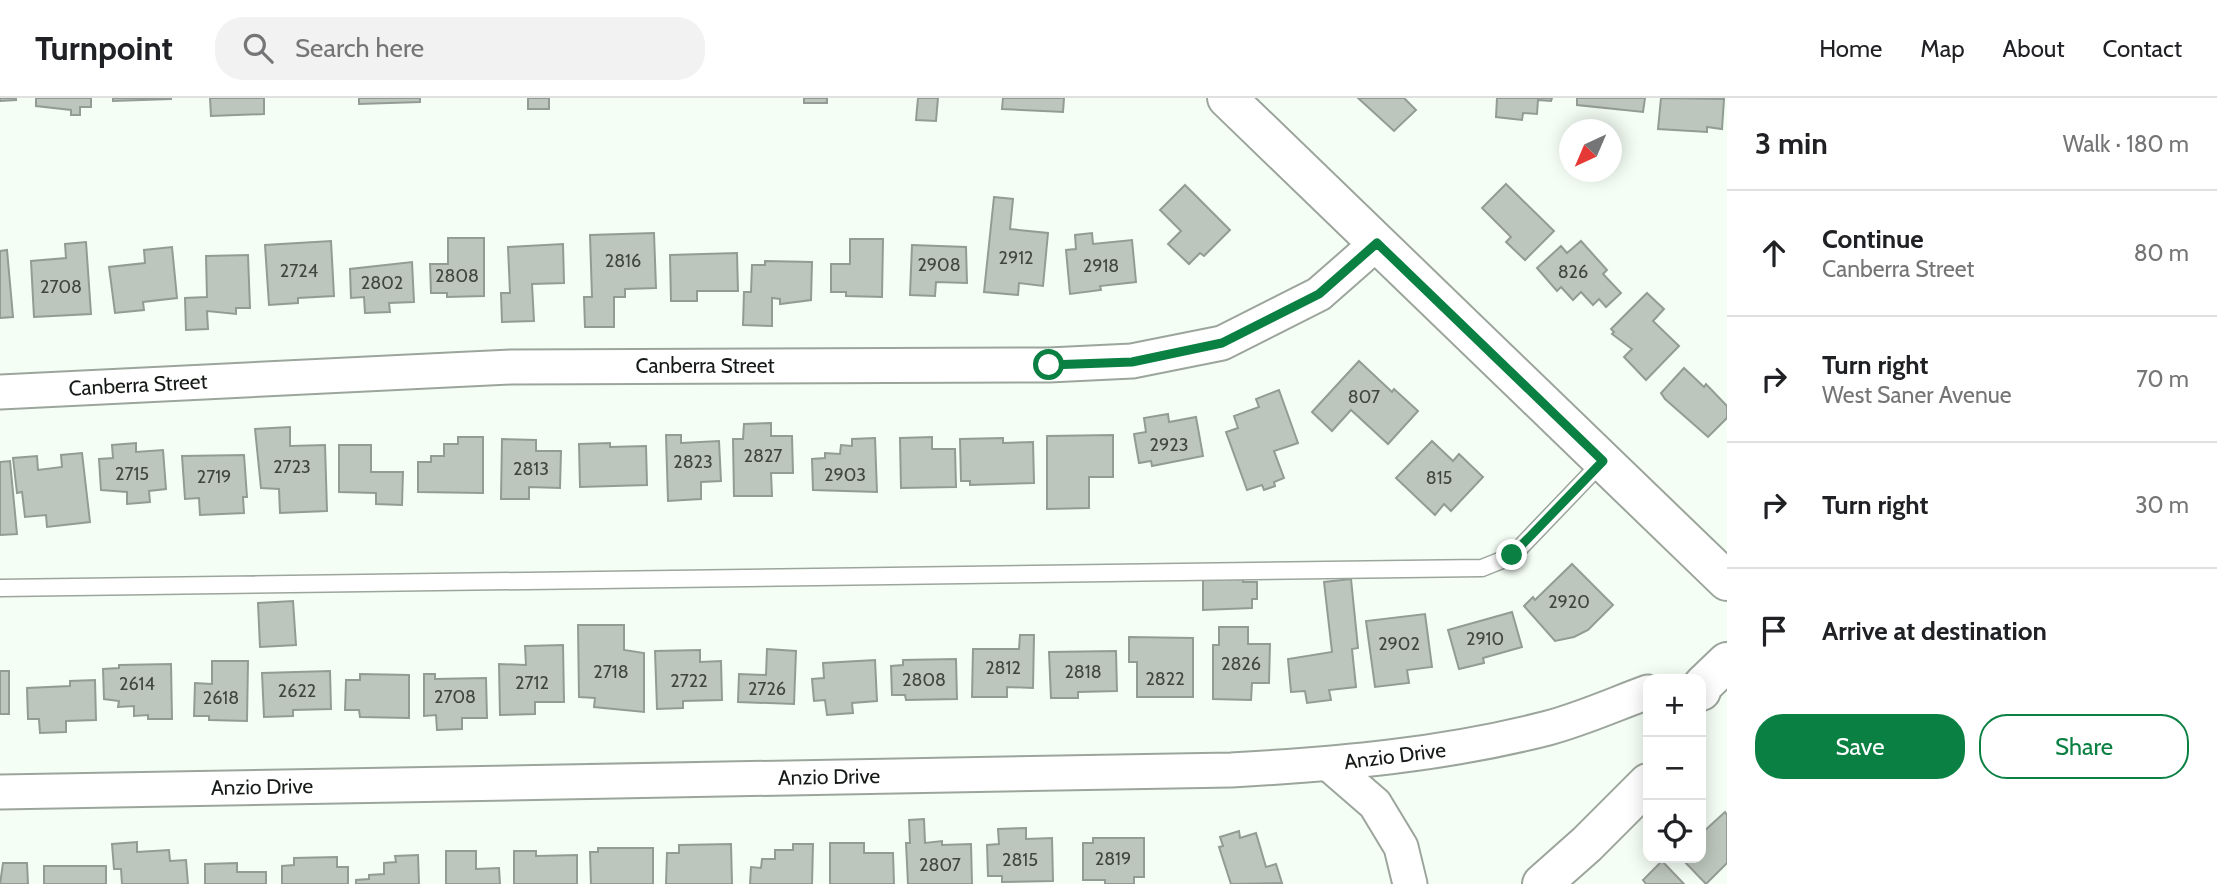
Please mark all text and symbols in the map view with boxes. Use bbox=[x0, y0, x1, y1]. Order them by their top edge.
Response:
search box bbox=[215, 17, 705, 80]
text: Turnpoint bbox=[35, 28, 173, 68]
icon: search bbox=[239, 29, 277, 67]
text: Search here bbox=[295, 32, 424, 64]
text: Home bbox=[1819, 34, 1882, 63]
text: Map bbox=[1920, 34, 1965, 63]
text: About bbox=[2003, 34, 2065, 63]
text: Contact bbox=[2103, 34, 2182, 63]
north arrow bbox=[1559, 119, 1622, 182]
text: 3 min bbox=[1755, 125, 1828, 162]
text: Walk · 180 m bbox=[2063, 130, 2189, 158]
text: Continue bbox=[1822, 223, 1924, 255]
icon: ahead bbox=[1755, 234, 1793, 272]
text: 80 m bbox=[2134, 239, 2189, 267]
house number: 2912 bbox=[999, 247, 1033, 269]
house number: 2816 bbox=[605, 250, 641, 272]
house number: 2908 bbox=[917, 254, 961, 276]
house number: 2918 bbox=[1083, 255, 1119, 277]
text: Canberra Street bbox=[1822, 255, 1974, 283]
house number: 2724 bbox=[280, 260, 318, 282]
house number: 826 bbox=[1558, 261, 1588, 283]
house number: 2808 bbox=[435, 265, 479, 287]
house number: 2802 bbox=[361, 272, 403, 294]
house number: 2708 bbox=[40, 276, 82, 298]
route start bbox=[1033, 349, 1064, 380]
text: Turn right bbox=[1822, 349, 1928, 381]
street label: Canberra Street bbox=[635, 353, 775, 378]
icon: right bbox=[1755, 360, 1793, 398]
text: 70 m bbox=[2136, 365, 2189, 393]
street label: Canberra Street bbox=[68, 368, 208, 401]
text: West Saner Avenue bbox=[1822, 381, 2012, 409]
house number: 807 bbox=[1348, 386, 1380, 408]
house number: 2923 bbox=[1150, 434, 1188, 456]
house number: 2827 bbox=[744, 445, 782, 467]
house number: 2823 bbox=[673, 451, 713, 473]
house number: 2723 bbox=[273, 456, 311, 478]
house number: 2813 bbox=[513, 458, 549, 480]
house number: 2715 bbox=[115, 463, 149, 485]
house number: 2903 bbox=[824, 464, 866, 486]
house number: 2719 bbox=[197, 466, 231, 488]
house number: 815 bbox=[1426, 467, 1452, 489]
icon: right bbox=[1755, 486, 1793, 524]
text: Turn right bbox=[1822, 489, 1928, 521]
text: 30 m bbox=[2135, 491, 2189, 519]
route end bbox=[1496, 539, 1527, 570]
house number: 2920 bbox=[1548, 591, 1590, 613]
icon: arrive bbox=[1755, 612, 1793, 650]
text: Arrive at destination bbox=[1822, 615, 2047, 647]
house number: 2910 bbox=[1466, 628, 1504, 650]
house number: 2902 bbox=[1378, 633, 1420, 655]
house number: 2826 bbox=[1221, 653, 1261, 675]
house number: 2812 bbox=[985, 657, 1021, 679]
house number: 2718 bbox=[593, 661, 629, 683]
house number: 2818 bbox=[1064, 661, 1102, 683]
house number: 2822 bbox=[1145, 668, 1185, 690]
house number: 2808 bbox=[902, 669, 946, 691]
house number: 2722 bbox=[670, 670, 708, 692]
house number: 2712 bbox=[515, 672, 549, 694]
house number: 2614 bbox=[119, 673, 155, 695]
map controls bbox=[1643, 674, 1706, 863]
button: + bbox=[1643, 674, 1706, 737]
house number: 2726 bbox=[748, 678, 786, 700]
house number: 2622 bbox=[278, 680, 316, 702]
house number: 2708 bbox=[434, 686, 476, 708]
house number: 2618 bbox=[203, 687, 239, 709]
button: Save bbox=[1755, 714, 1965, 779]
button: Share bbox=[1979, 714, 2189, 779]
street label: Anzio Drive bbox=[1343, 737, 1448, 774]
button: − bbox=[1643, 737, 1706, 800]
street label: Anzio Drive bbox=[778, 763, 881, 790]
street label: Anzio Drive bbox=[211, 773, 314, 800]
button: locate bbox=[1643, 800, 1706, 863]
house number: 2819 bbox=[1095, 848, 1131, 870]
house number: 2815 bbox=[1002, 849, 1038, 871]
house number: 2807 bbox=[919, 854, 961, 876]

